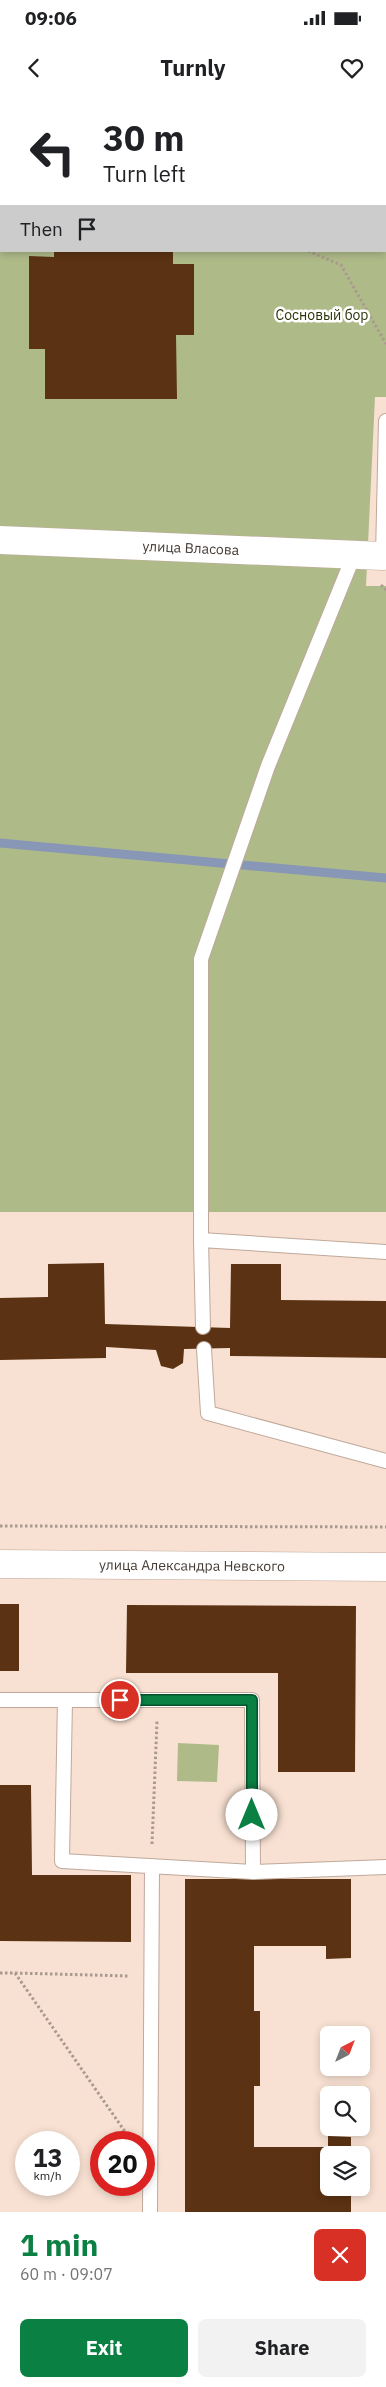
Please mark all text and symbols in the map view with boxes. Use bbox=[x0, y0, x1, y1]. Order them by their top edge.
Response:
text: 09:06 bbox=[25, 6, 77, 30]
text: Turnly bbox=[160, 53, 226, 82]
icon: back bbox=[20, 54, 48, 82]
icon: heart bbox=[338, 54, 366, 82]
text: 30 m bbox=[103, 115, 185, 161]
icon: left bbox=[20, 120, 85, 185]
text: Turn left bbox=[103, 159, 186, 188]
icon: arrive bbox=[73, 215, 101, 243]
text: Then bbox=[20, 217, 63, 241]
park label: Сосновый бор bbox=[276, 306, 369, 324]
street label: улица Власова bbox=[142, 537, 240, 559]
street label: улица Александра Невского bbox=[99, 1556, 285, 1575]
pin bbox=[99, 1679, 141, 1721]
icon: arrive bbox=[106, 1686, 134, 1714]
position arrow bbox=[225, 1788, 277, 1840]
north arrow bbox=[320, 2026, 370, 2076]
map controls bbox=[320, 2026, 370, 2196]
button: search bbox=[320, 2086, 370, 2136]
speed limit sign: 20 bbox=[90, 2131, 155, 2196]
text: 13 bbox=[32, 2141, 63, 2174]
button: layers bbox=[320, 2146, 370, 2196]
text: km/h bbox=[33, 2168, 62, 2183]
text: 1 min bbox=[20, 2225, 98, 2264]
button: close bbox=[314, 2229, 366, 2281]
text: 60 m · 09:07 bbox=[20, 2264, 113, 2284]
button: Exit bbox=[20, 2319, 188, 2377]
button: Share bbox=[198, 2319, 366, 2377]

